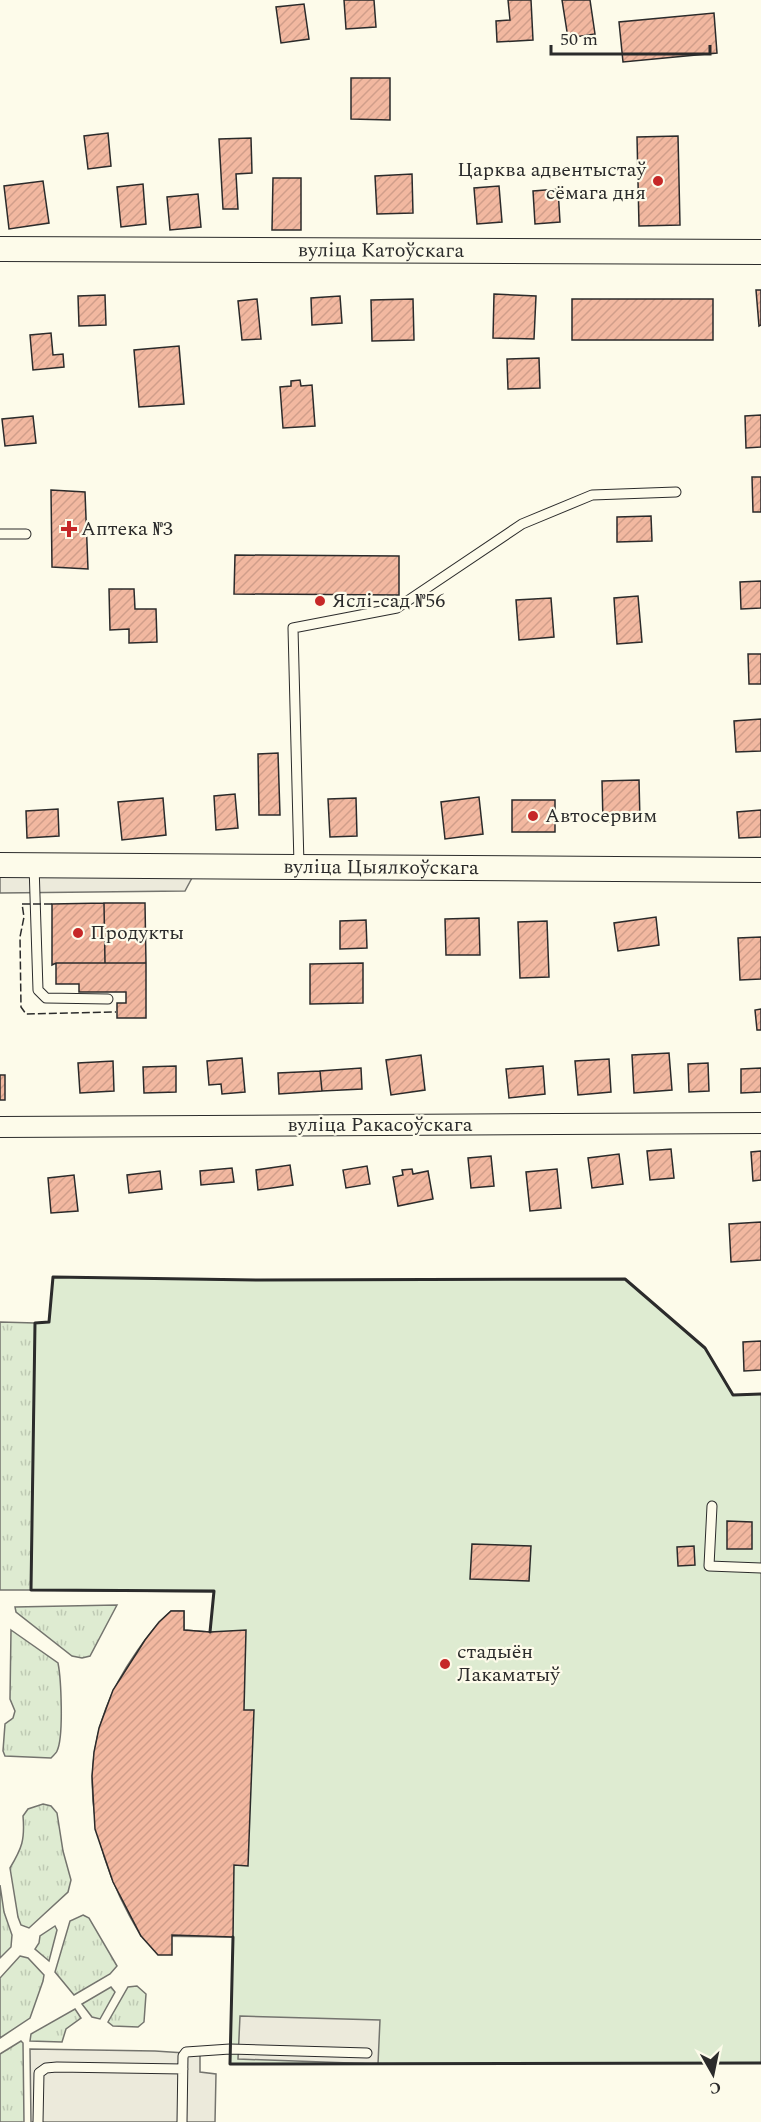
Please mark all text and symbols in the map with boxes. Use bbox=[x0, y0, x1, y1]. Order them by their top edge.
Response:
scale bar bbox=[551, 18, 710, 56]
text: 50 m bbox=[560, 26, 598, 53]
place label: Царква адвентыстаў сёмага дня bbox=[457, 155, 647, 208]
marker: Царква адвентыстаў сёмага дня bbox=[651, 174, 665, 188]
street label: вуліца Катоўскага bbox=[298, 235, 465, 266]
place label: Аптека №3 bbox=[81, 514, 173, 544]
marker: Аптека №3 bbox=[62, 522, 76, 536]
place label: Яслі-сад №56 bbox=[332, 586, 445, 616]
marker: Яслі-сад №56 bbox=[313, 594, 327, 608]
place label: Автосервим bbox=[545, 801, 657, 831]
marker: Автосервим bbox=[526, 809, 540, 823]
street label: вуліца Цыялкоўскага bbox=[283, 852, 479, 883]
place label: Продукты bbox=[90, 918, 184, 948]
marker: Продукты bbox=[71, 926, 85, 940]
street label: вуліца Ракасоўскага bbox=[287, 1110, 473, 1140]
place label: стадыён Лакаматыў bbox=[457, 1637, 561, 1690]
marker: стадыён Лакаматыў bbox=[438, 1657, 452, 1671]
north arrow bbox=[683, 2044, 743, 2104]
text: С bbox=[708, 2075, 723, 2101]

